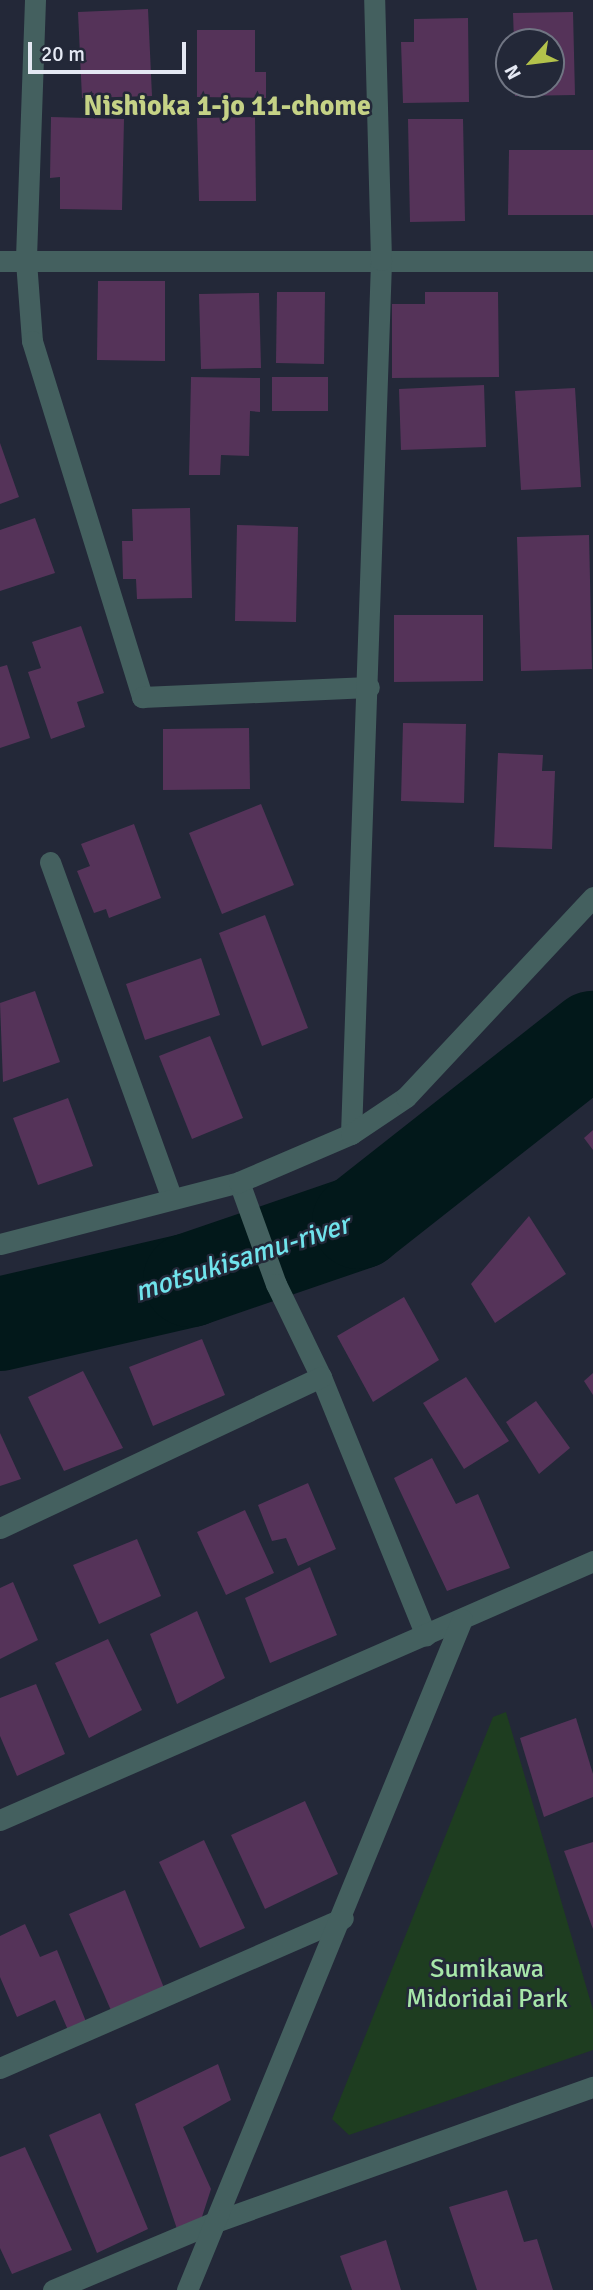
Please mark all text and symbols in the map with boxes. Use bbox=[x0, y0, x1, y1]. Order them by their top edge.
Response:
scale bar bbox=[32, 28, 189, 72]
north arrow bbox=[495, 28, 565, 98]
text: 20 m bbox=[41, 41, 85, 67]
text: N bbox=[500, 60, 527, 83]
district label: Nishioka 1-jo 11-chome bbox=[83, 89, 371, 123]
water label: motsukisamu-river bbox=[130, 1207, 354, 1309]
park label: Sumikawa Midoridai Park bbox=[406, 1954, 568, 2016]

